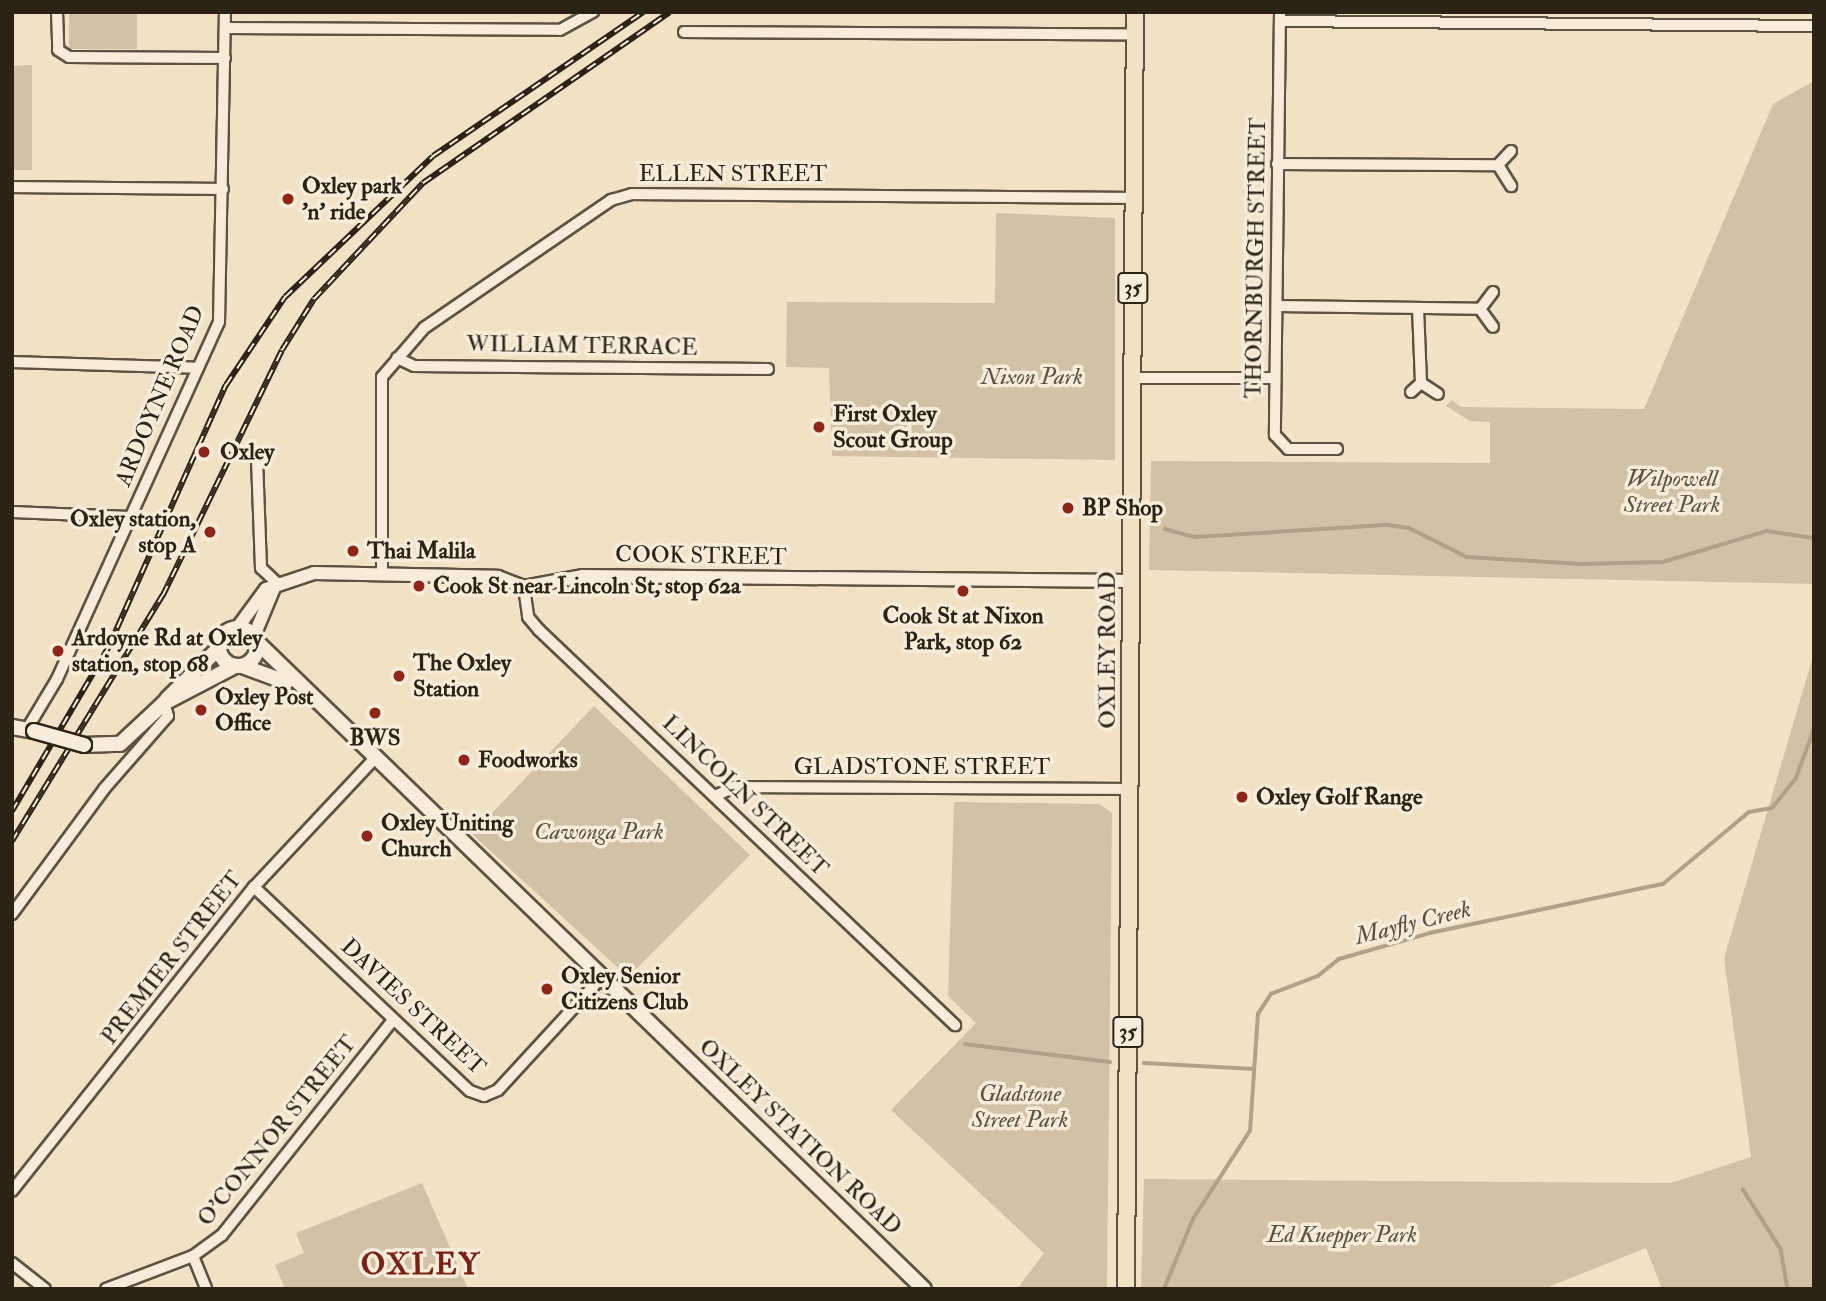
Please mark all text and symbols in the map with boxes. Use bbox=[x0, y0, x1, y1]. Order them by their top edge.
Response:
street label: THORNBURGH STREET bbox=[1240, 117, 1272, 399]
street label: ELLEN STREET bbox=[639, 160, 827, 188]
place label: Oxley park 'n' ride bbox=[302, 172, 402, 226]
marker: Oxley park 'n' ride bbox=[280, 191, 296, 207]
road number: 35 bbox=[1117, 270, 1149, 306]
street label: ARDOYNE ROAD bbox=[109, 302, 211, 490]
street label: WILLIAM TERRACE bbox=[466, 330, 698, 362]
park label: Nixon Park bbox=[981, 363, 1083, 391]
place label: First Oxley Scout Group bbox=[833, 400, 953, 454]
marker: First Oxley Scout Group bbox=[811, 419, 827, 435]
place label: Oxley bbox=[220, 438, 274, 466]
marker: Oxley bbox=[194, 442, 214, 462]
park label: Wilpowell Street Park bbox=[1624, 465, 1720, 519]
place label: BP Shop bbox=[1082, 494, 1163, 522]
marker: BP Shop bbox=[1060, 500, 1076, 516]
place label: Oxley station, stop A bbox=[70, 505, 196, 559]
marker: Oxley station, stop A bbox=[202, 524, 218, 540]
place label: Thai Malila bbox=[367, 537, 475, 565]
street label: COOK STREET bbox=[615, 541, 787, 571]
marker: Thai Malila bbox=[345, 543, 361, 559]
street label: OXLEY ROAD bbox=[1094, 571, 1122, 729]
place label: Cook St near Lincoln St, stop 62a bbox=[433, 572, 741, 600]
marker: Cook St near Lincoln St, stop 62a bbox=[411, 578, 427, 594]
marker: Cook St at Nixon Park, stop 62 bbox=[955, 583, 971, 599]
place label: Cook St at Nixon Park, stop 62 bbox=[882, 602, 1044, 656]
place label: Ardoyne Rd at Oxley station, stop 68 bbox=[72, 624, 262, 678]
marker: Ardoyne Rd at Oxley station, stop 68 bbox=[50, 643, 66, 659]
place label: The Oxley Station bbox=[413, 649, 511, 703]
marker: The Oxley Station bbox=[391, 668, 407, 684]
place label: Oxley Post Office bbox=[215, 683, 314, 737]
marker: Oxley Post Office bbox=[193, 702, 209, 718]
marker: BWS bbox=[367, 705, 383, 721]
street label: LINCOLN STREET bbox=[656, 710, 834, 882]
place label: BWS bbox=[350, 724, 400, 752]
place label: Foodworks bbox=[478, 746, 578, 774]
marker: Foodworks bbox=[456, 752, 472, 768]
street label: GLADSTONE STREET bbox=[794, 753, 1050, 781]
place label: Oxley Golf Range bbox=[1256, 783, 1423, 811]
marker: Oxley Golf Range bbox=[1234, 789, 1250, 805]
place label: Oxley Uniting Church bbox=[381, 809, 514, 863]
park label: Cawonga Park bbox=[534, 818, 664, 846]
marker: Oxley Uniting Church bbox=[359, 828, 375, 844]
street label: PREMIER STREET bbox=[96, 866, 248, 1050]
water label: Mayfly Creek bbox=[1352, 895, 1474, 951]
street label: DAVIES STREET bbox=[335, 933, 491, 1081]
place label: Oxley Senior Citizens Club bbox=[561, 962, 688, 1016]
marker: Oxley Senior Citizens Club bbox=[539, 981, 555, 997]
road number: 35 bbox=[1112, 1014, 1144, 1050]
street label: O'CONNOR STREET bbox=[192, 1030, 362, 1232]
street label: OXLEY STATION ROAD bbox=[693, 1033, 907, 1241]
park label: Gladstone Street Park bbox=[972, 1080, 1068, 1134]
park label: Ed Kuepper Park bbox=[1267, 1221, 1417, 1249]
district label: OXLEY bbox=[361, 1247, 481, 1283]

